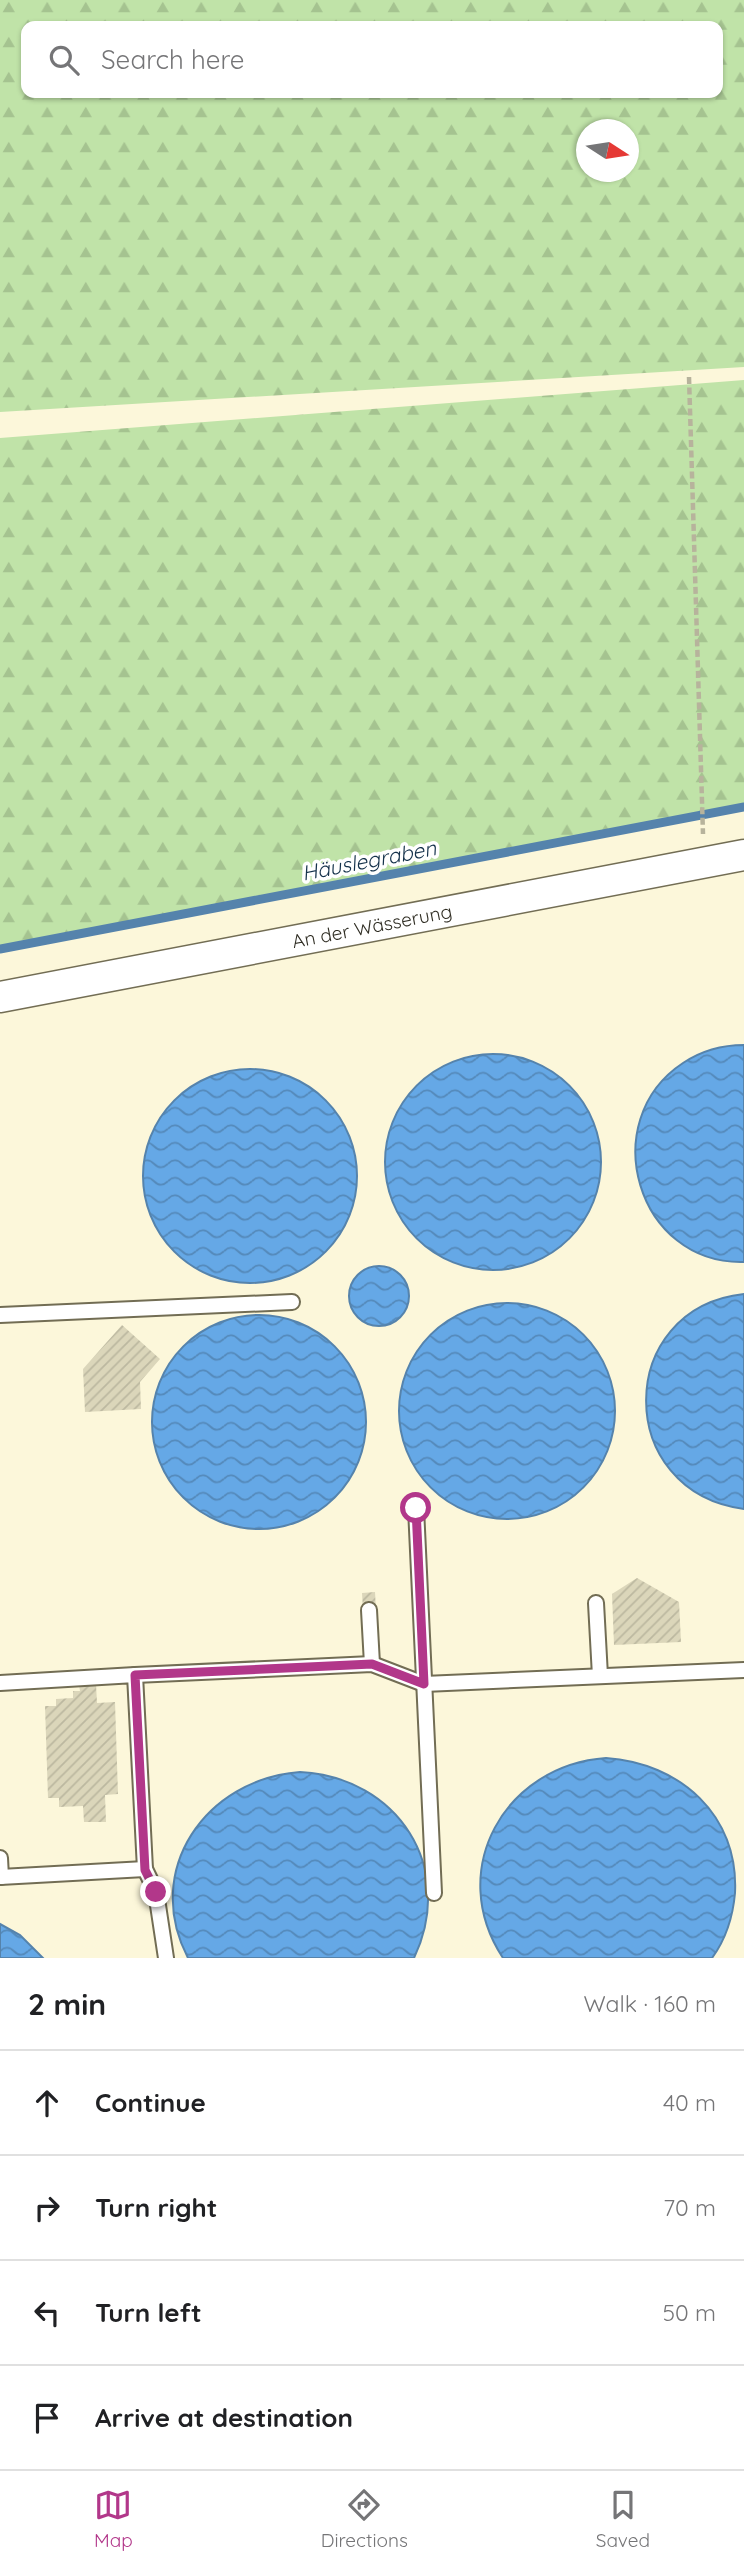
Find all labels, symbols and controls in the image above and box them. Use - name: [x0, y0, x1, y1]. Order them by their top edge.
- search box: [21, 21, 723, 98]
- icon: search: [45, 41, 83, 79]
- text: Search here: [101, 43, 245, 76]
- north arrow: [576, 119, 639, 182]
- water label: Häuslegraben: [299, 834, 439, 886]
- street label: An der Wässerung: [290, 899, 454, 953]
- route start: [400, 1492, 431, 1523]
- route end: [140, 1876, 171, 1907]
- text: 2 min: [28, 1985, 106, 2023]
- text: Walk · 160 m: [584, 1989, 716, 2018]
- icon: ahead: [28, 2084, 66, 2122]
- text: Continue: [95, 2086, 206, 2119]
- text: 40 m: [663, 2088, 716, 2117]
- icon: right: [28, 2189, 66, 2227]
- text: Turn right: [95, 2191, 217, 2224]
- text: 70 m: [663, 2193, 716, 2222]
- icon: left: [28, 2294, 66, 2332]
- text: Turn left: [95, 2296, 202, 2329]
- text: 50 m: [663, 2298, 716, 2327]
- icon: arrive: [28, 2399, 66, 2437]
- text: Arrive at destination: [95, 2401, 353, 2434]
- tab: Map: [94, 2486, 133, 2552]
- tab: Directions: [321, 2486, 408, 2552]
- tab: Saved: [596, 2486, 650, 2552]

